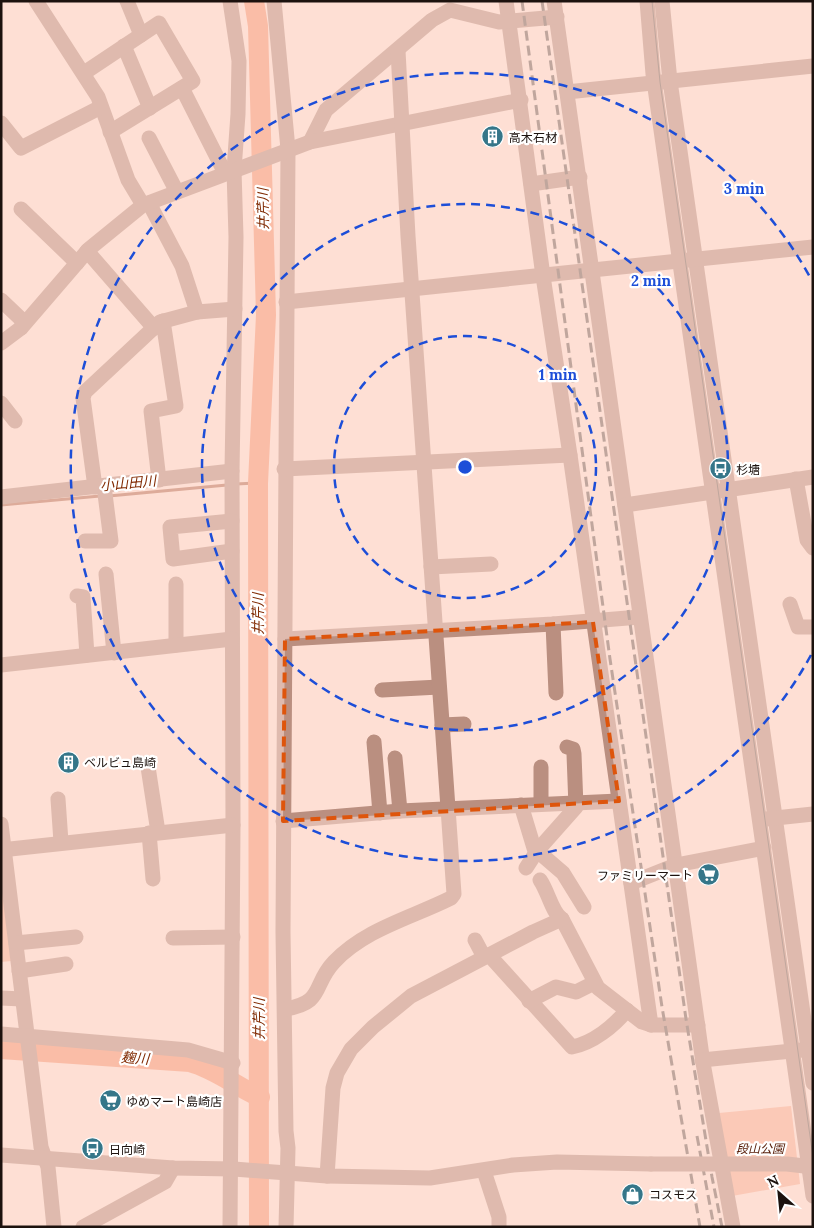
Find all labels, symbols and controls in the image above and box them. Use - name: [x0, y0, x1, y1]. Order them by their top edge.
- building icon: 高木石材: [481, 125, 505, 149]
- place label: 高木石材: [509, 130, 557, 145]
- text: 3 min: [724, 179, 765, 198]
- water label: 井芹川: [254, 186, 272, 230]
- text: 2 min: [631, 271, 672, 290]
- text: 1 min: [539, 365, 578, 384]
- bus stop icon: 杉塘: [708, 457, 732, 481]
- centre of rings: [456, 458, 474, 476]
- place label: 杉塘: [736, 462, 760, 477]
- water label: 小山田川: [99, 471, 159, 494]
- water label: 井芹川: [249, 591, 267, 635]
- building icon: ベルビュ島崎: [56, 750, 80, 774]
- place label: ベルビュ島崎: [84, 755, 156, 770]
- supermarket icon: ファミリーマート: [697, 863, 721, 887]
- place label: ファミリーマート: [597, 868, 693, 883]
- water label: 井芹川: [250, 996, 268, 1040]
- water label: 麹川: [120, 1048, 152, 1068]
- supermarket icon: ゆめマート島崎店: [98, 1089, 122, 1113]
- place label: ゆめマート島崎店: [126, 1094, 222, 1109]
- bus stop icon: 日向崎: [81, 1137, 105, 1161]
- park label: 段山公園: [736, 1141, 786, 1156]
- place label: 日向崎: [109, 1142, 145, 1157]
- north arrow: [754, 1168, 804, 1218]
- text: N: [764, 1171, 782, 1192]
- shop icon: コスモス: [621, 1182, 645, 1206]
- place label: コスモス: [649, 1187, 697, 1202]

